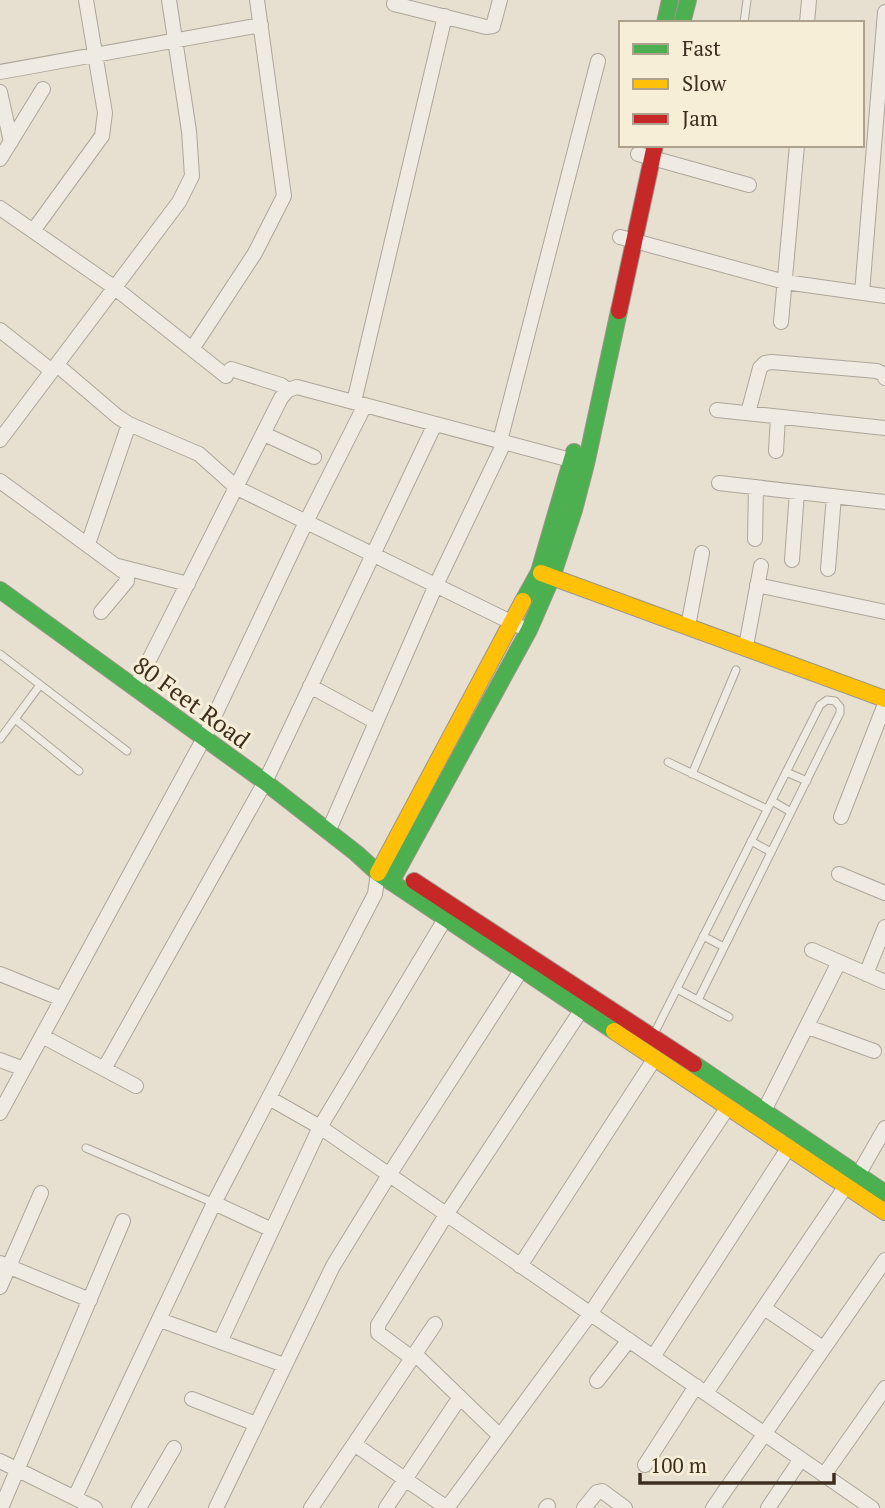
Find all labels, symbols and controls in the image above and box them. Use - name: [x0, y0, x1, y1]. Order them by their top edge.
- legend: [619, 21, 864, 147]
- text: Fast: [682, 34, 721, 62]
- text: Slow: [682, 69, 727, 97]
- text: Jam: [682, 104, 718, 132]
- street label: 80 Feet Road: [127, 649, 257, 755]
- scale bar: [640, 1442, 834, 1486]
- text: 100 m: [650, 1451, 707, 1479]

